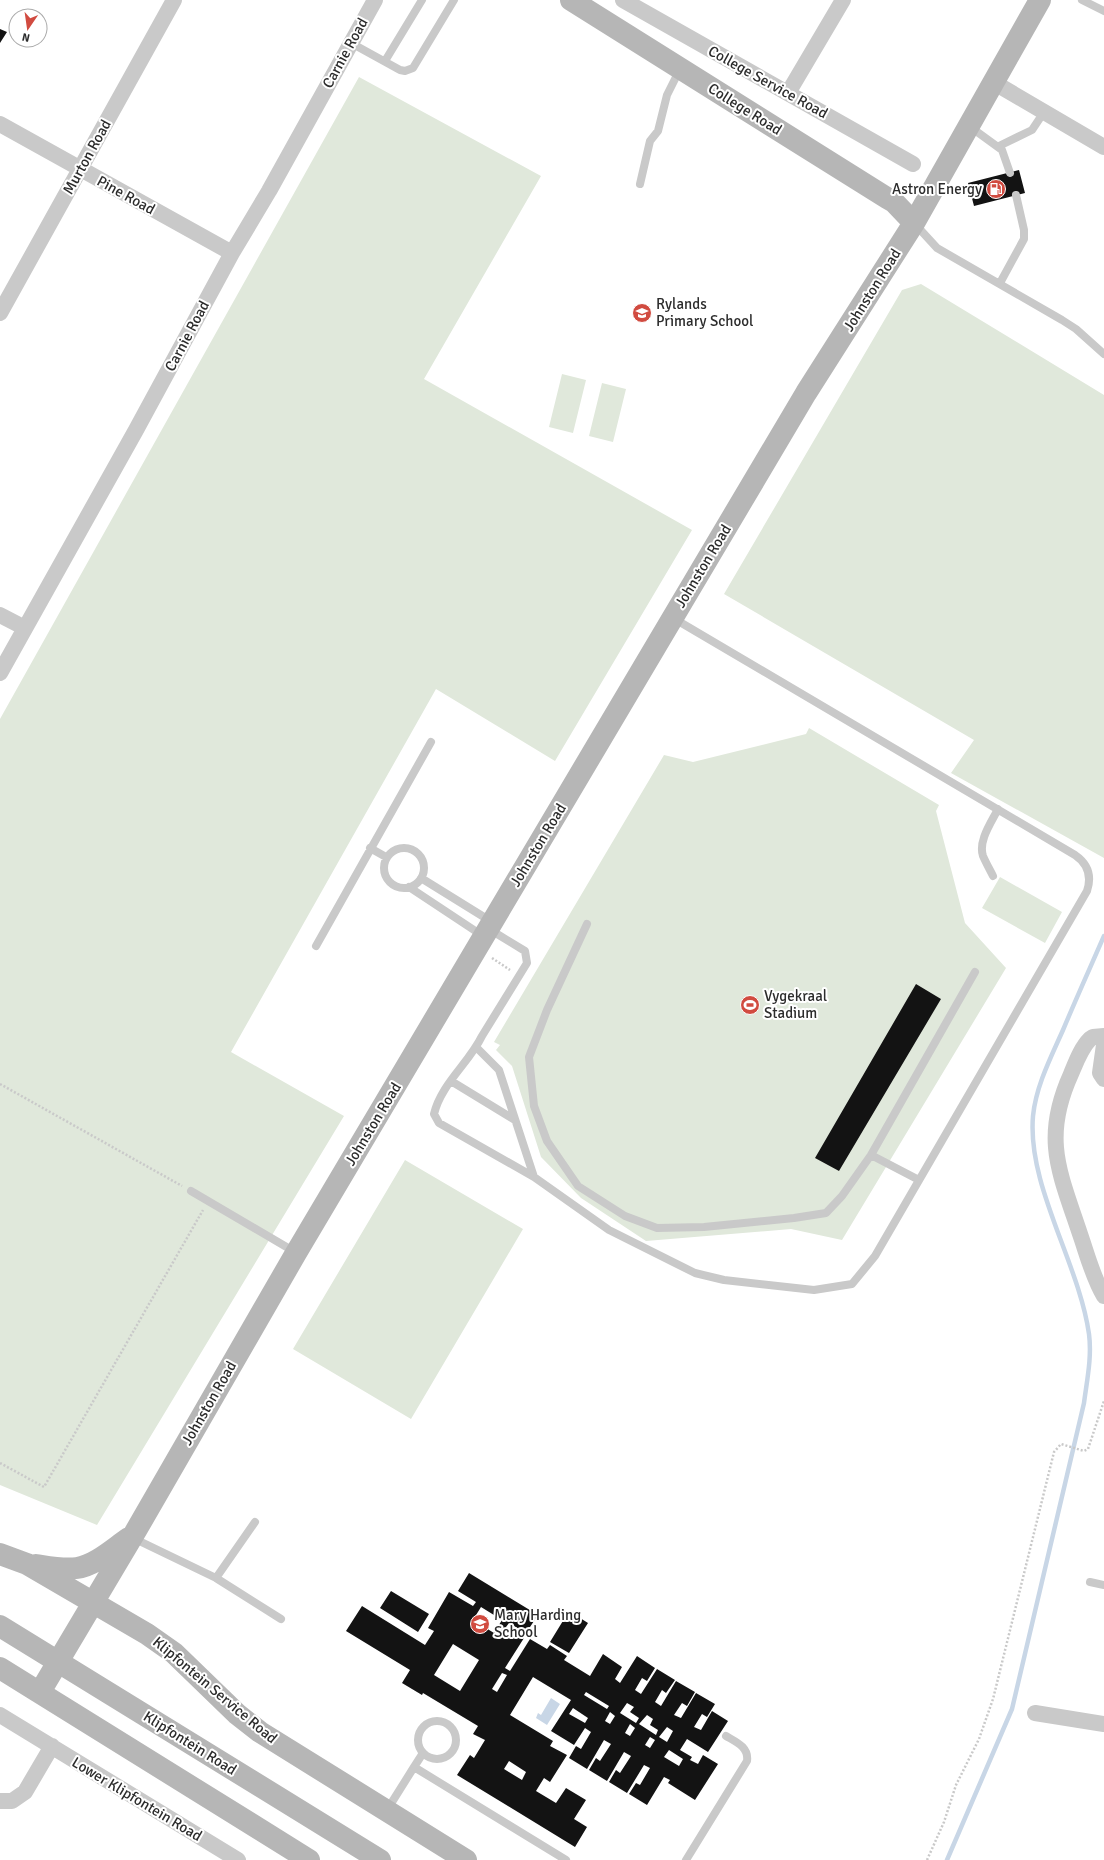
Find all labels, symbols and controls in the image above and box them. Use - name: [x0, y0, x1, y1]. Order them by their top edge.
- north arrow: [8, 8, 48, 48]
- street label: Carnie Road: [318, 15, 372, 91]
- text: N: [21, 30, 31, 44]
- street label: College Service Road: [705, 42, 831, 122]
- street label: College Road: [705, 79, 785, 139]
- street label: Murton Road: [59, 116, 115, 198]
- street label: Pine Road: [94, 172, 158, 218]
- fuel station icon: Astron Energy: [985, 178, 1007, 200]
- place label: Astron Energy: [892, 180, 982, 198]
- street label: Johnston Road: [839, 245, 905, 335]
- place label: Rylands Primary School: [656, 295, 753, 330]
- street label: Carnie Road: [161, 298, 213, 374]
- school or university icon: Rylands Primary School: [631, 302, 653, 324]
- street label: Johnston Road: [671, 521, 735, 611]
- street label: Johnston Road: [506, 800, 570, 890]
- place label: Vygekraal Stadium: [764, 987, 827, 1022]
- sports icon: Vygekraal Stadium: [739, 994, 761, 1016]
- street label: Johnston Road: [341, 1079, 405, 1169]
- street label: Johnston Road: [178, 1358, 240, 1448]
- place label: Mary Harding School: [494, 1606, 581, 1641]
- school or university icon: Mary Harding School: [469, 1613, 491, 1635]
- street label: Klipfontein Service Road: [149, 1633, 281, 1747]
- street label: Klipfontein Road: [140, 1707, 240, 1779]
- street label: Lower Klipfontein Road: [69, 1753, 205, 1845]

